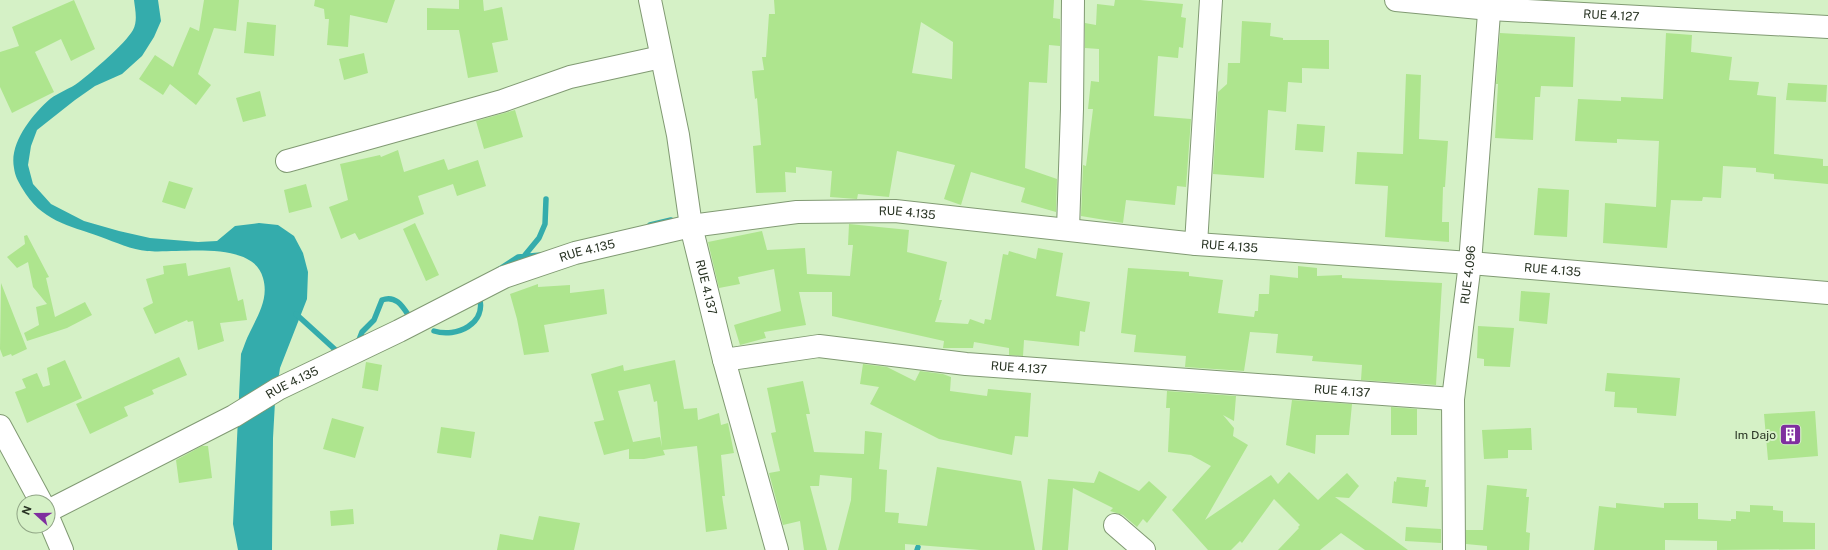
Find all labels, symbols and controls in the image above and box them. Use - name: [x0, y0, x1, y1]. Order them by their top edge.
- street label: RUE 4.127: [1583, 7, 1640, 24]
- street label: RUE 4.135: [879, 204, 937, 222]
- street label: RUE 4.135: [557, 237, 617, 265]
- street label: RUE 4.135: [1200, 237, 1259, 255]
- street label: RUE 4.096: [1458, 245, 1478, 305]
- street label: RUE 4.137: [693, 258, 720, 316]
- street label: RUE 4.135: [1524, 261, 1582, 279]
- street label: RUE 4.137: [990, 359, 1048, 377]
- street label: RUE 4.135: [263, 364, 321, 402]
- street label: RUE 4.137: [1313, 382, 1371, 400]
- building icon: Im Dajo: [1778, 422, 1804, 448]
- place label: Im Dajo: [1734, 428, 1776, 442]
- north arrow: [16, 494, 56, 534]
- text: N: [20, 504, 34, 517]

